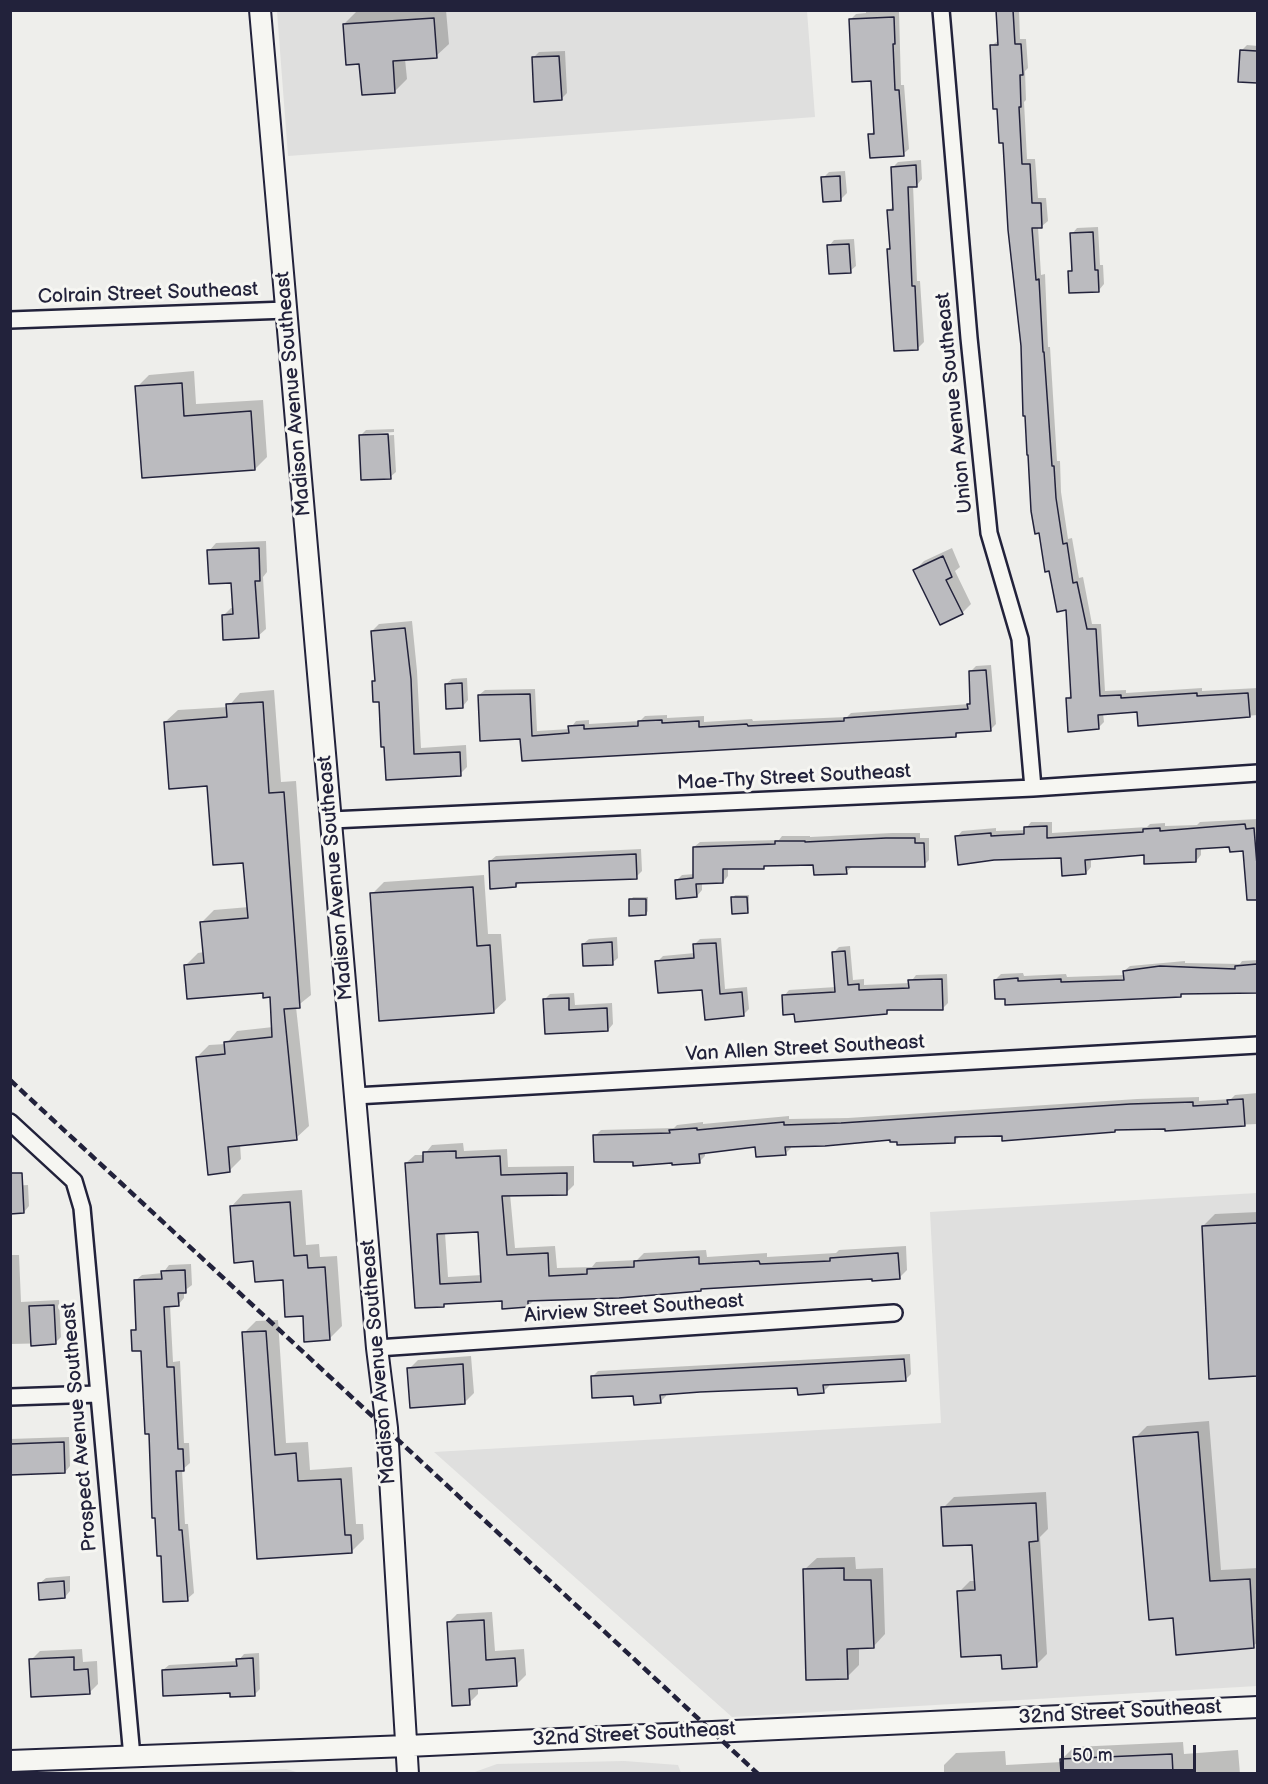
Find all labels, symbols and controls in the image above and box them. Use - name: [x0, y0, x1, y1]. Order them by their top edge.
- street label: Madison Avenue Southeast: [271, 270, 317, 518]
- street label: Colrain Street Southeast: [37, 278, 259, 310]
- street label: Union Avenue Southeast: [931, 291, 979, 515]
- street label: Madison Avenue Southeast: [313, 754, 359, 1002]
- street label: Mae-Thy Street Southeast: [676, 760, 912, 796]
- street label: Van Allen Street Southeast: [685, 1031, 925, 1067]
- street label: Madison Avenue Southeast: [356, 1238, 402, 1486]
- street label: Airview Street Southeast: [523, 1289, 745, 1329]
- street label: Prospect Avenue Southeast: [57, 1302, 103, 1552]
- street label: 32nd Street Southeast: [1018, 1696, 1222, 1730]
- street label: 32nd Street Southeast: [532, 1718, 736, 1752]
- scale bar: [1064, 1733, 1199, 1771]
- text: 50 m: [1072, 1745, 1113, 1766]

